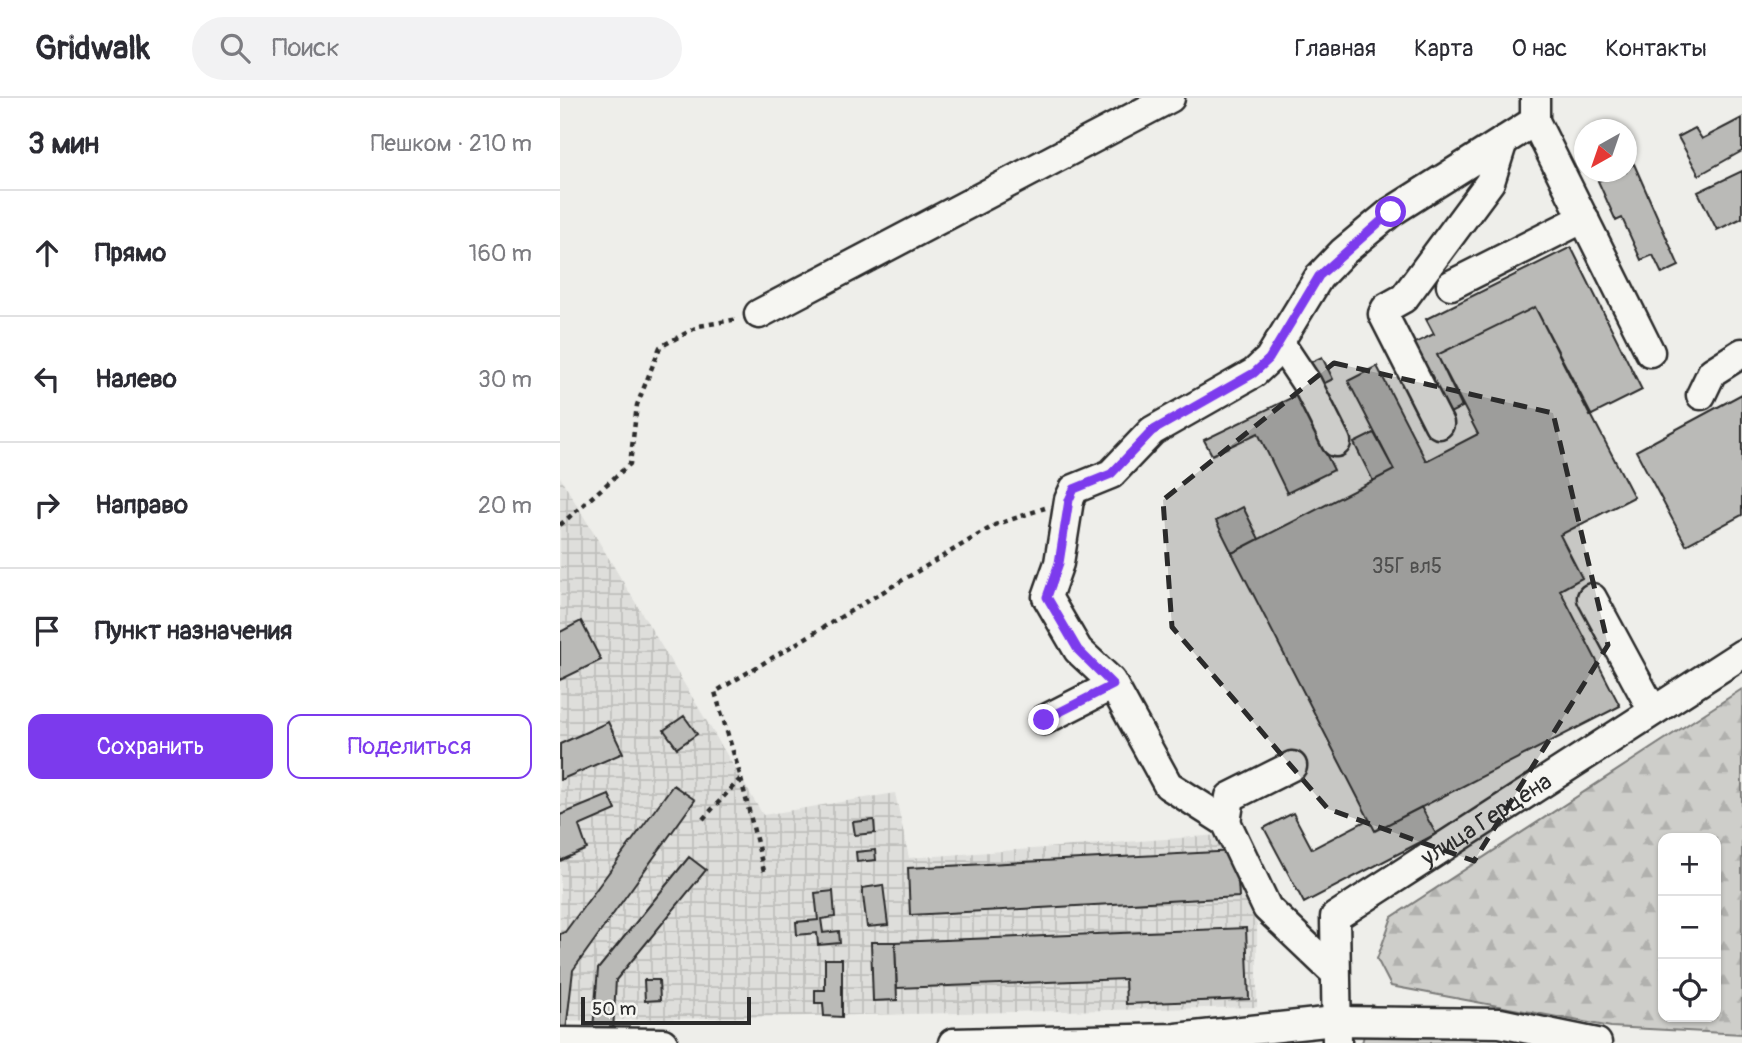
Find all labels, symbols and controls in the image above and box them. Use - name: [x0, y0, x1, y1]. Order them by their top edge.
- search box: [192, 17, 682, 80]
- text: Gridwalk: [35, 28, 150, 69]
- icon: search: [216, 29, 254, 67]
- text: Поиск: [272, 32, 340, 64]
- text: Главная: [1295, 34, 1376, 63]
- text: Карта: [1414, 34, 1474, 63]
- text: О нас: [1512, 34, 1567, 63]
- text: Контакты: [1605, 34, 1707, 63]
- north arrow: [1574, 119, 1637, 182]
- text: 3 мин: [28, 125, 99, 162]
- text: Пешком · 210 m: [371, 129, 532, 158]
- route start: [1375, 196, 1406, 227]
- icon: ahead: [28, 234, 66, 272]
- text: Прямо: [95, 237, 166, 269]
- text: 160 m: [468, 239, 532, 268]
- icon: left: [28, 360, 66, 398]
- text: Налево: [95, 363, 177, 395]
- text: 30 m: [478, 365, 532, 394]
- icon: right: [28, 486, 66, 524]
- text: Направо: [95, 489, 188, 521]
- text: 20 m: [478, 491, 532, 520]
- house number: 35Г вл5: [1372, 553, 1442, 580]
- icon: arrive: [28, 612, 66, 650]
- text: Пункт назначения: [95, 615, 292, 647]
- route end: [1028, 704, 1059, 735]
- button: Сохранить: [28, 714, 273, 779]
- button: Поделиться: [287, 714, 532, 779]
- street label: улица Герцена: [1415, 766, 1557, 873]
- map controls: [1658, 833, 1721, 1022]
- button: +: [1658, 833, 1721, 896]
- button: −: [1658, 896, 1721, 959]
- button: locate: [1658, 959, 1721, 1022]
- scale bar: [581, 994, 751, 1026]
- text: 50 m: [592, 997, 636, 1021]

